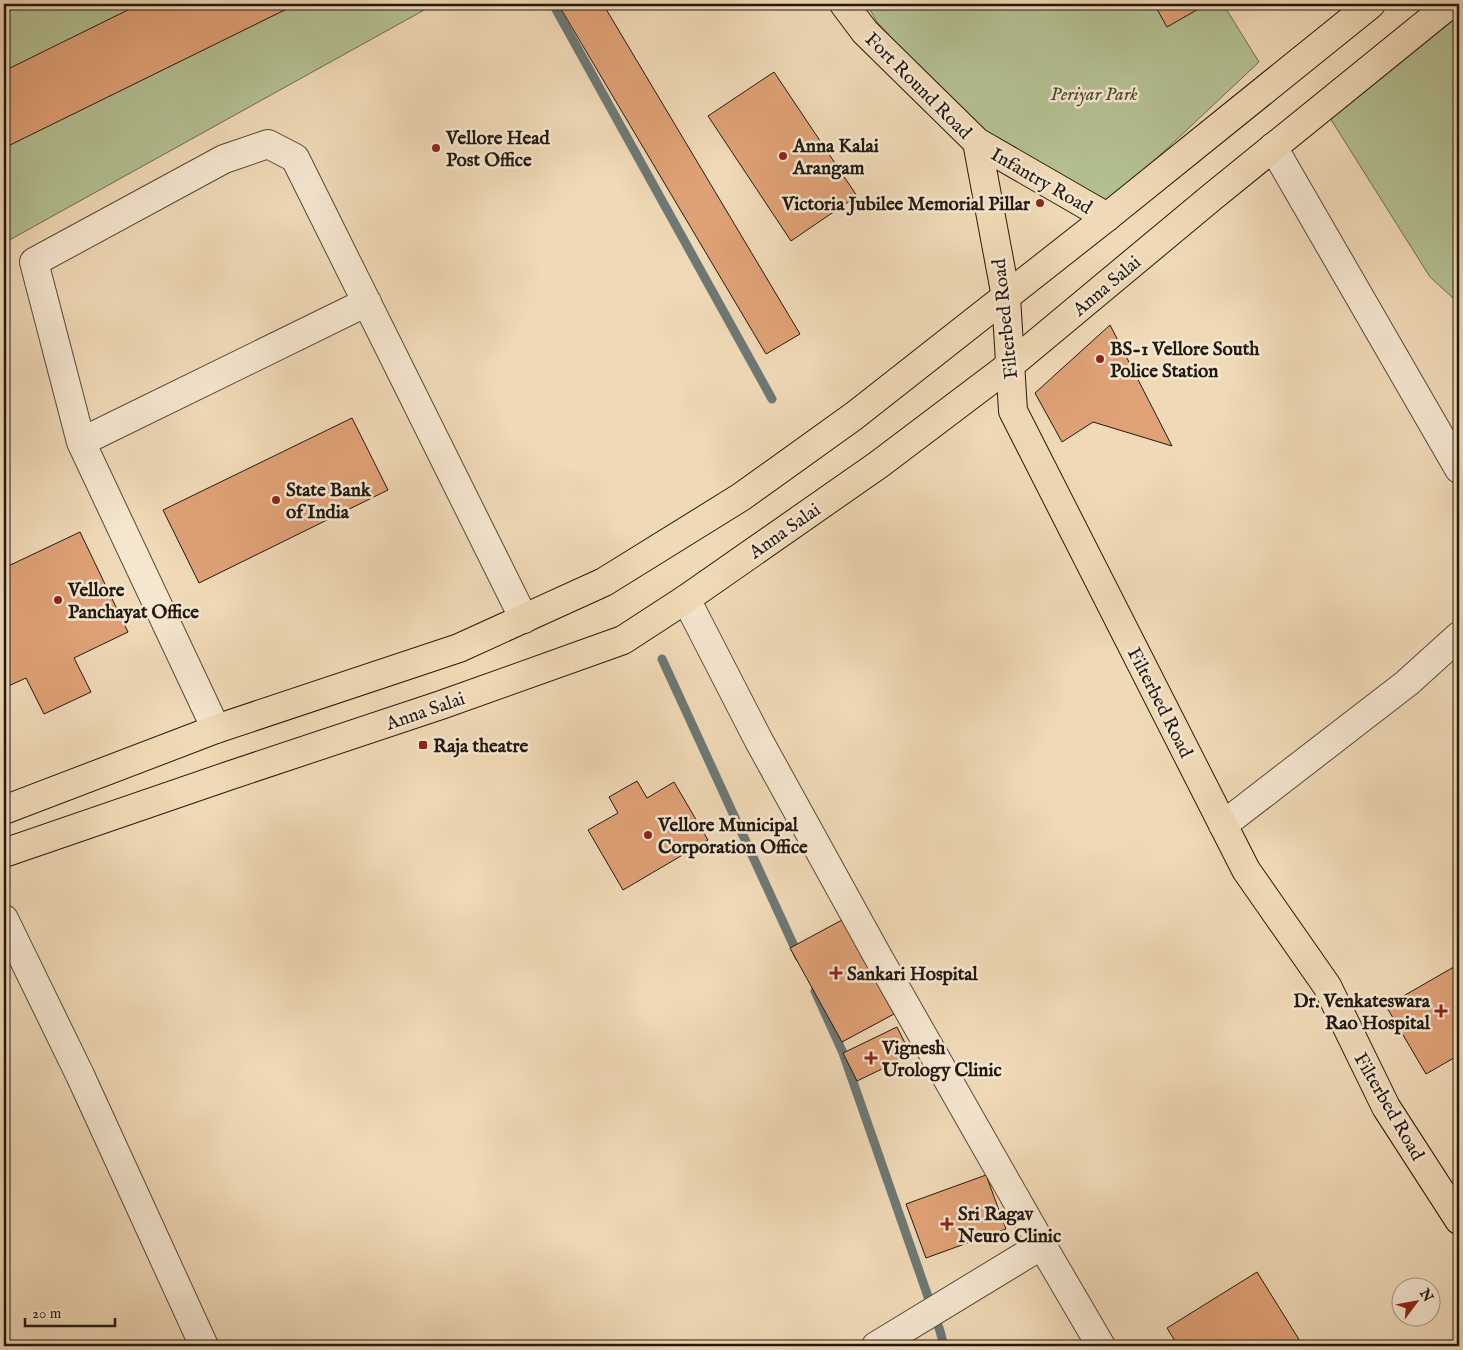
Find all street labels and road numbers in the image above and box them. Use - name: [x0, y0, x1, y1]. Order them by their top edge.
- street label: Fort Round Road: [859, 28, 977, 146]
- street label: Infantry Road: [986, 143, 1097, 221]
- street label: Anna Salai: [1067, 251, 1146, 323]
- street label: Filterbed Road: [988, 257, 1024, 380]
- street label: Anna Salai: [744, 498, 826, 566]
- street label: Filterbed Road: [1121, 644, 1198, 763]
- street label: Anna Salai: [382, 687, 468, 737]
- street label: Filterbed Road: [1348, 1049, 1429, 1166]

